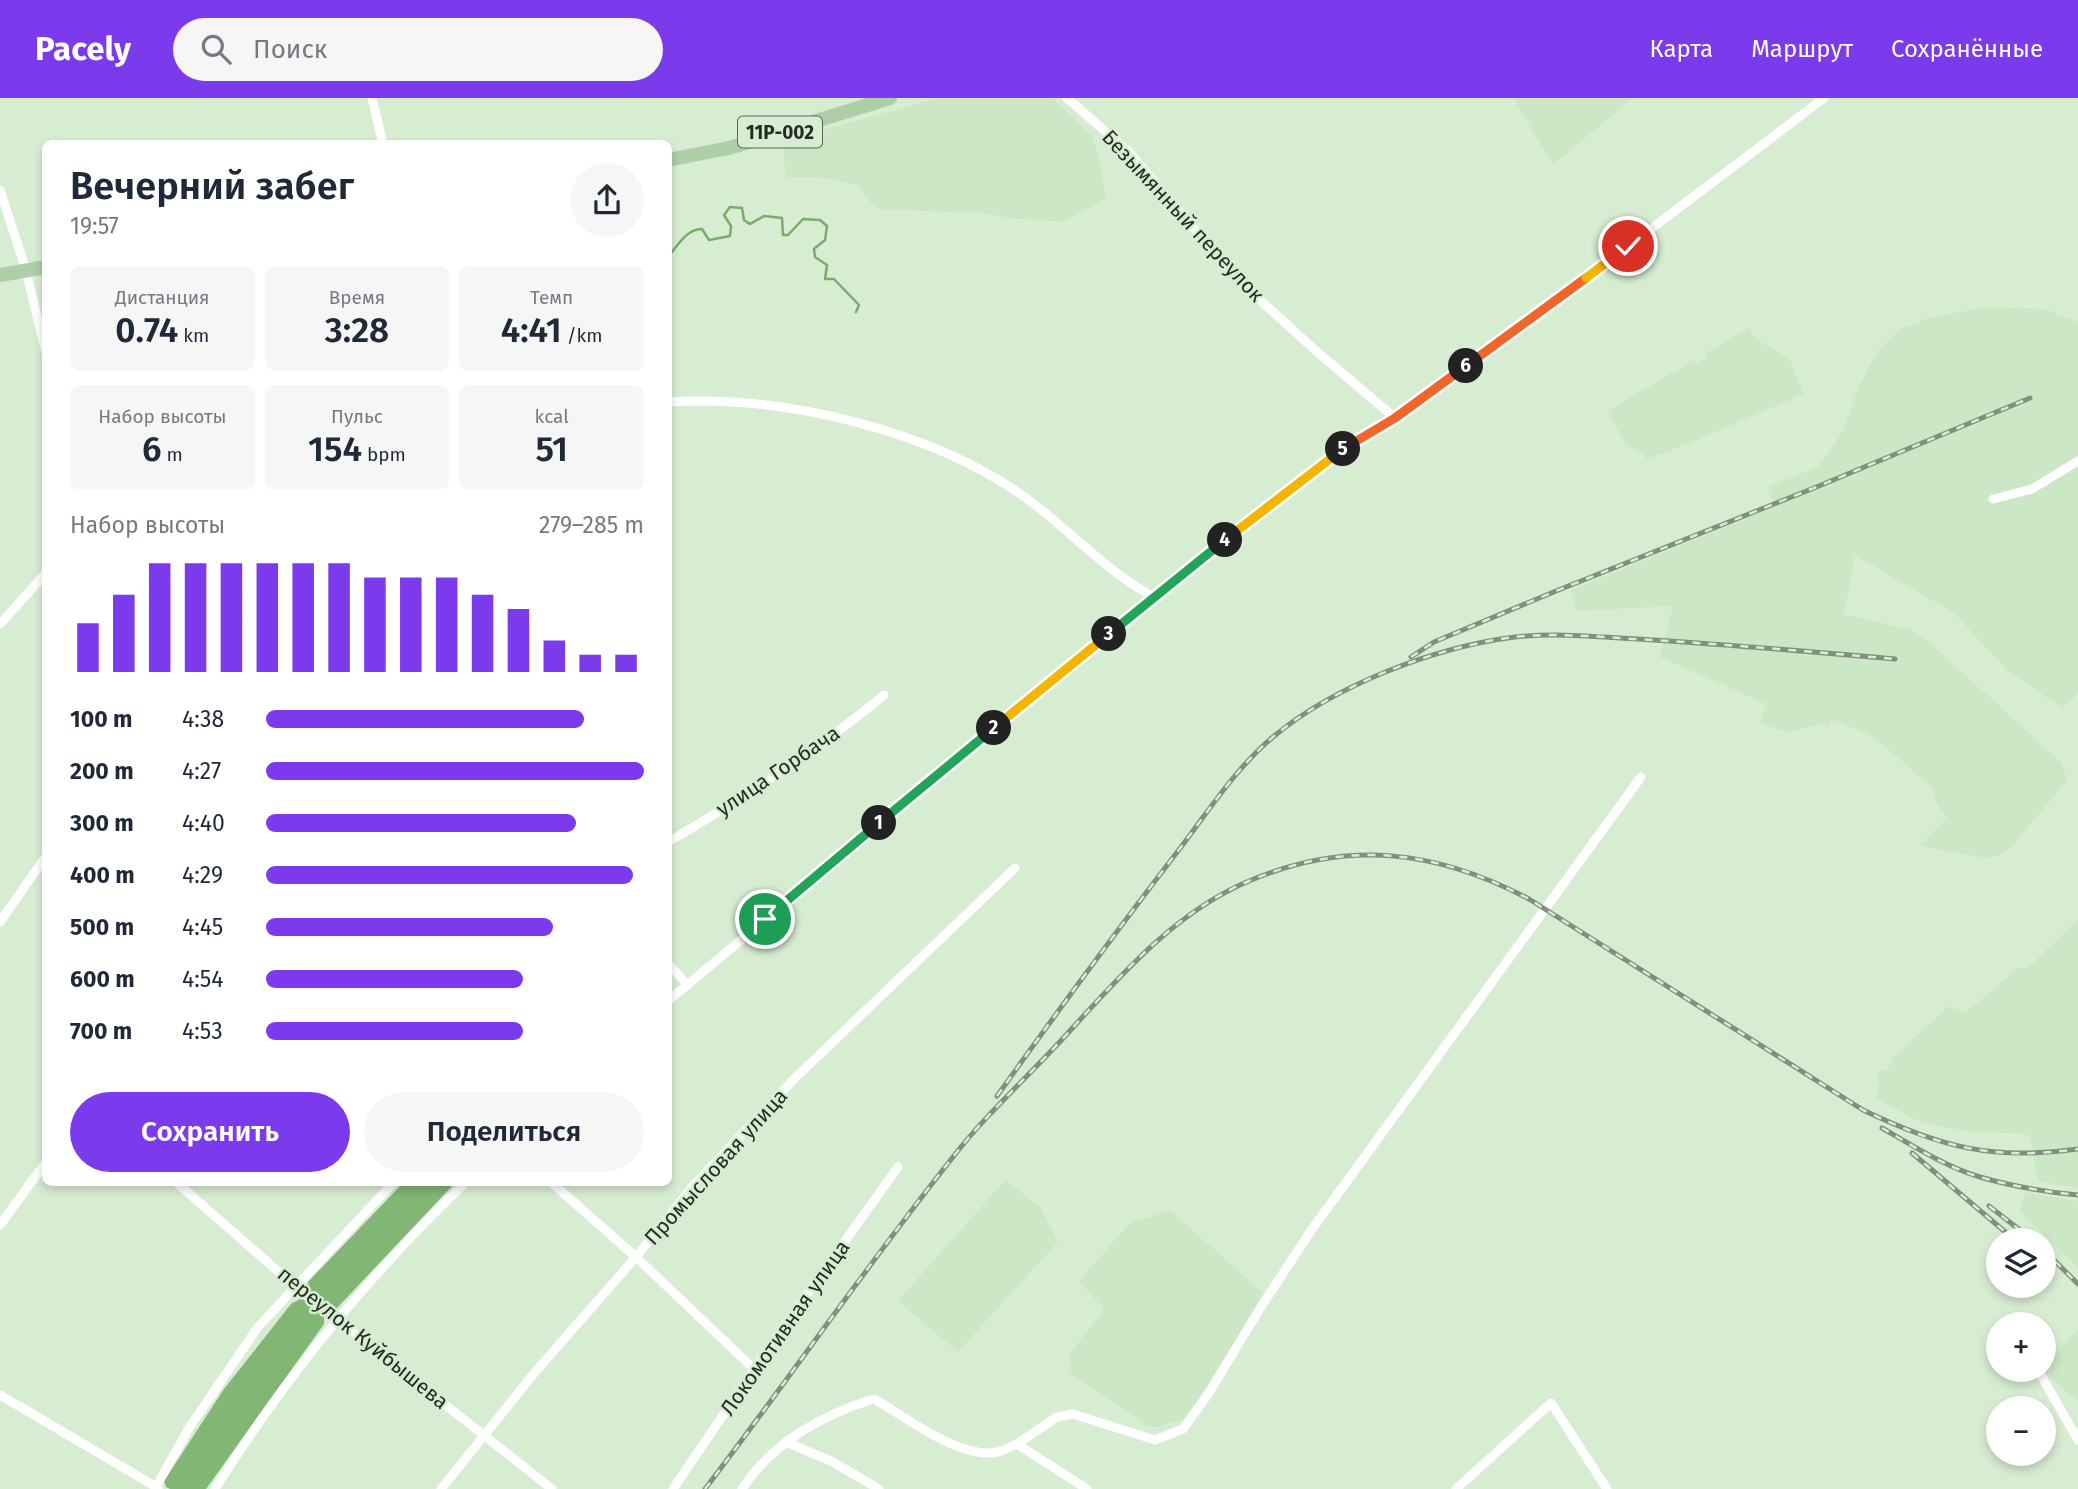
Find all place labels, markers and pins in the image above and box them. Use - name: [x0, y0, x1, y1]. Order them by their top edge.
- pin: [1598, 216, 1658, 276]
- pin: 6: [1448, 348, 1484, 384]
- pin: 5: [1326, 432, 1360, 466]
- pin: 4: [1208, 522, 1242, 558]
- pin: 3: [1092, 616, 1126, 652]
- pin: 2: [976, 710, 1012, 746]
- pin: 1: [862, 806, 896, 840]
- pin: [735, 889, 795, 949]

